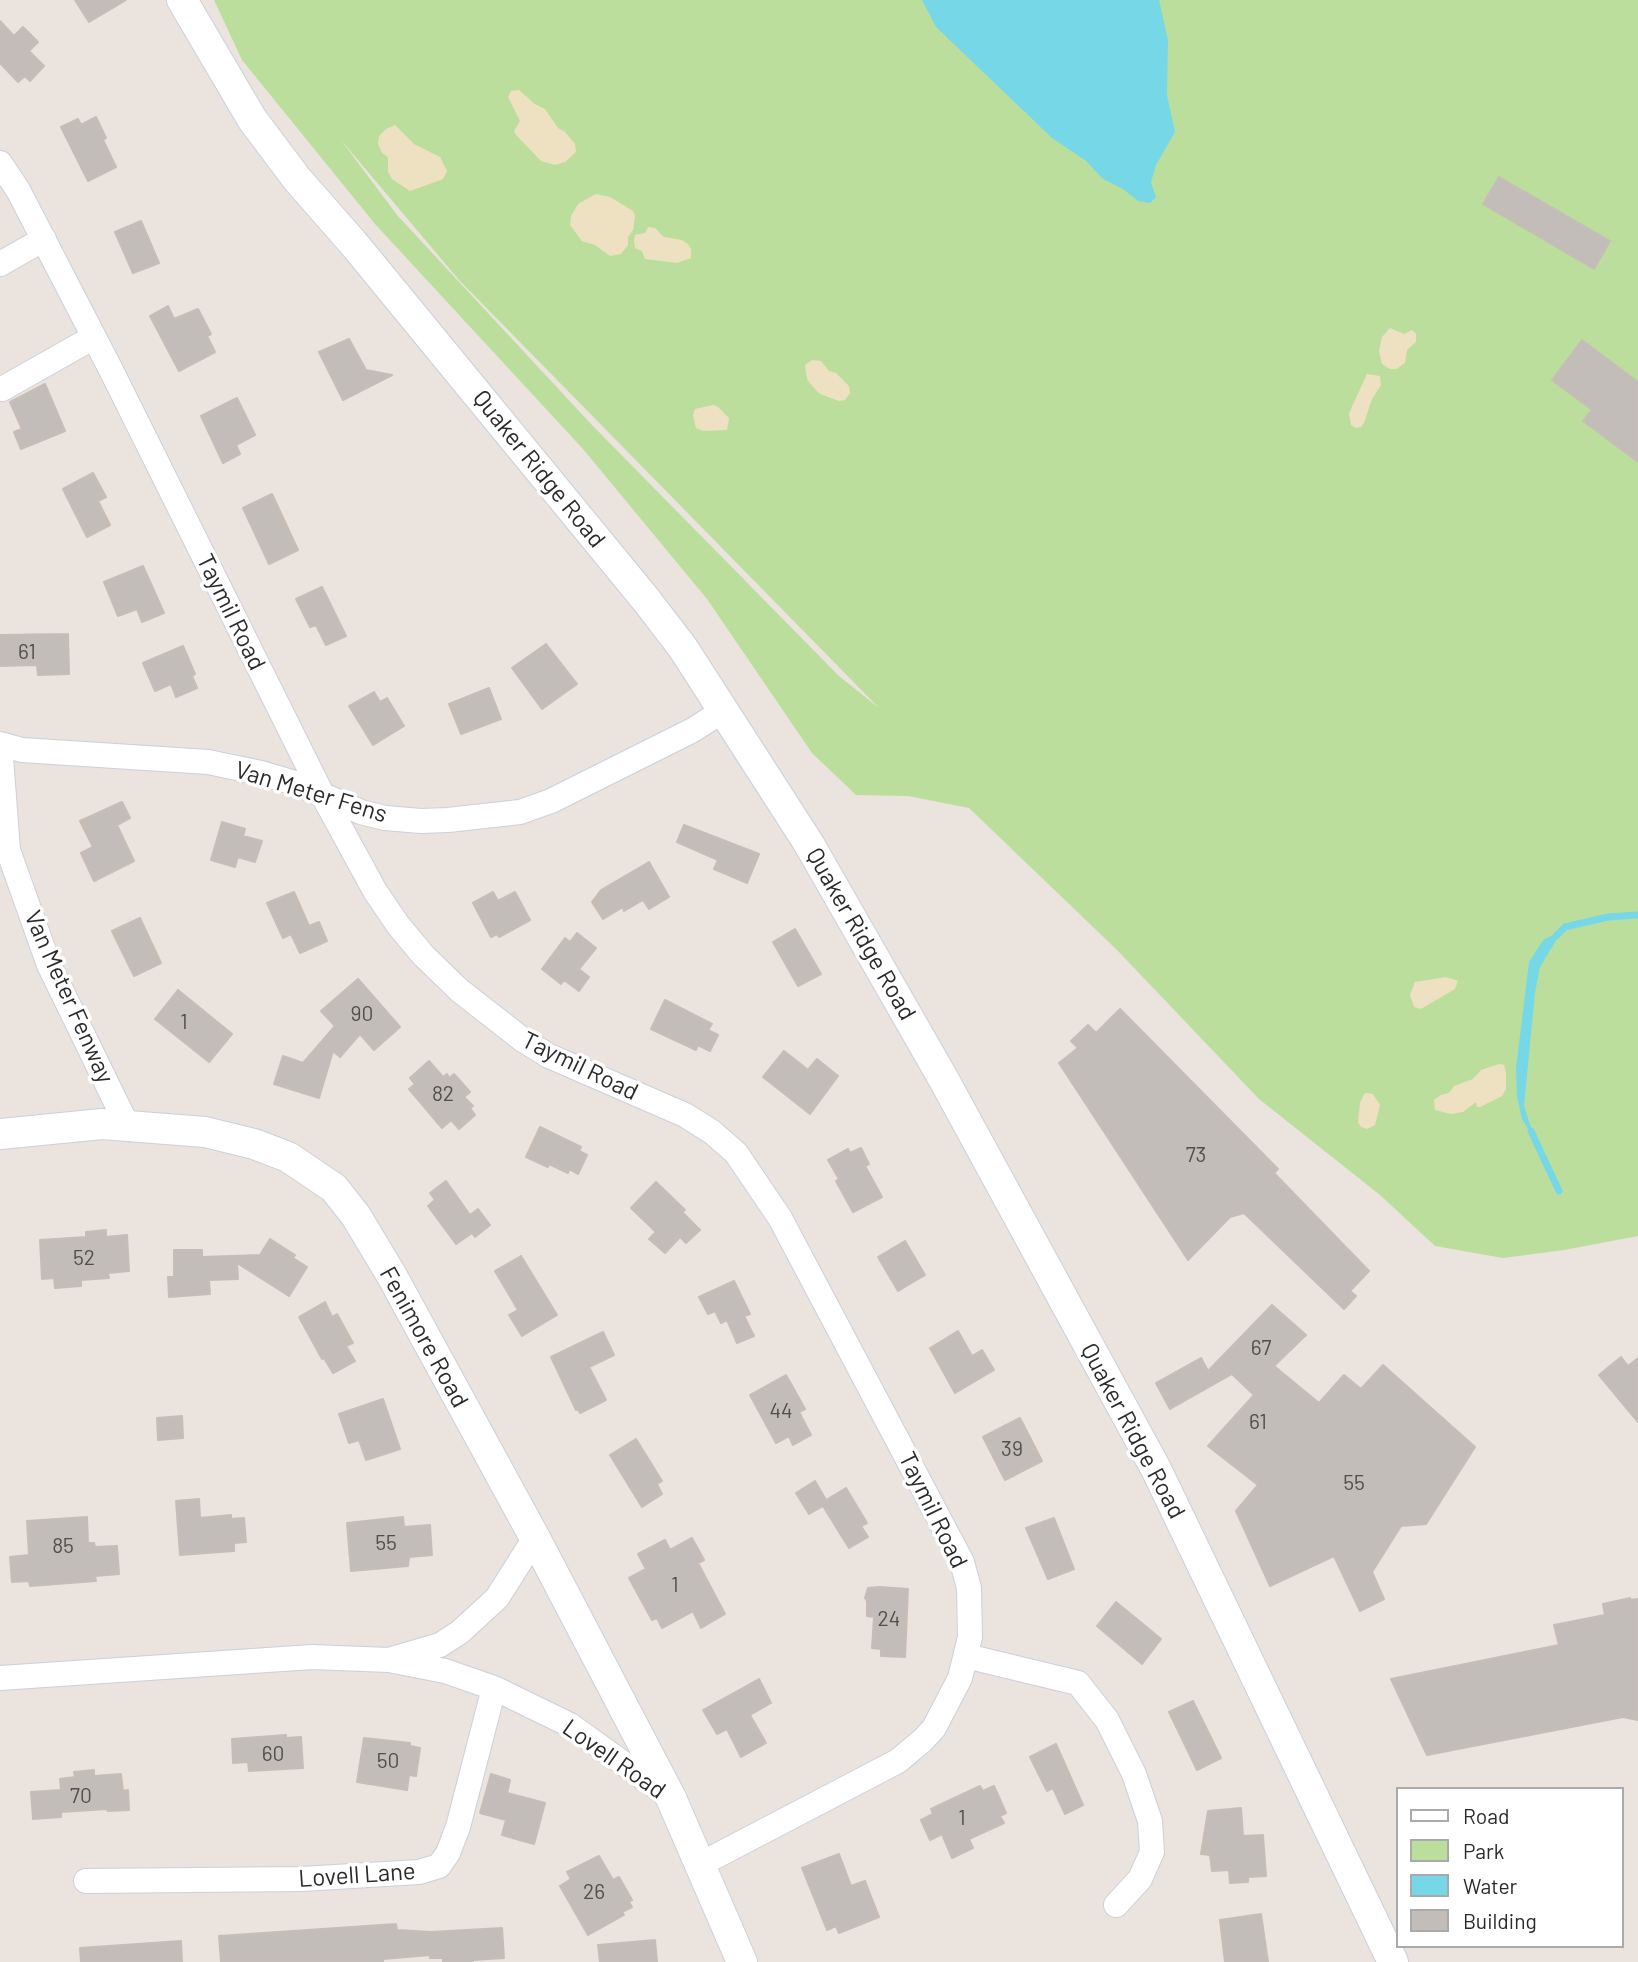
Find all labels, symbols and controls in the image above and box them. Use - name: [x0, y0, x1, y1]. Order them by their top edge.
- street label: Quaker Ridge Road: [467, 384, 611, 554]
- street label: Taymil Road: [190, 549, 272, 675]
- house number: 61: [18, 639, 36, 665]
- street label: Van Meter Fens: [232, 755, 390, 829]
- street label: Quaker Ridge Road: [800, 843, 922, 1025]
- street label: Van Meter Fenway: [18, 906, 120, 1088]
- house number: 90: [351, 1001, 373, 1027]
- house number: 1: [180, 1009, 188, 1035]
- street label: Taymil Road: [517, 1025, 643, 1107]
- house number: 82: [432, 1081, 454, 1107]
- house number: 73: [1186, 1142, 1206, 1168]
- house number: 52: [73, 1245, 95, 1271]
- street label: Fenimore Road: [373, 1262, 475, 1412]
- house number: 67: [1251, 1335, 1271, 1361]
- street label: Quaker Ridge Road: [1075, 1338, 1191, 1524]
- house number: 44: [769, 1398, 793, 1424]
- house number: 61: [1249, 1409, 1267, 1435]
- house number: 39: [1001, 1436, 1023, 1462]
- street label: Taymil Road: [892, 1447, 974, 1573]
- house number: 55: [1343, 1470, 1365, 1496]
- house number: 55: [375, 1530, 397, 1556]
- house number: 85: [52, 1533, 74, 1559]
- house number: 1: [671, 1572, 679, 1598]
- house number: 24: [878, 1606, 900, 1632]
- street label: Lovell Road: [557, 1713, 671, 1805]
- house number: 60: [262, 1741, 284, 1767]
- house number: 50: [377, 1748, 399, 1774]
- house number: 70: [70, 1783, 92, 1809]
- legend: [1396, 1787, 1624, 1948]
- text: Road: [1463, 1803, 1509, 1828]
- house number: 1: [958, 1805, 966, 1831]
- text: Park: [1463, 1838, 1504, 1863]
- street label: Lovell Lane: [297, 1857, 417, 1893]
- text: Water: [1463, 1873, 1517, 1898]
- house number: 26: [583, 1879, 605, 1905]
- text: Building: [1463, 1908, 1537, 1933]

